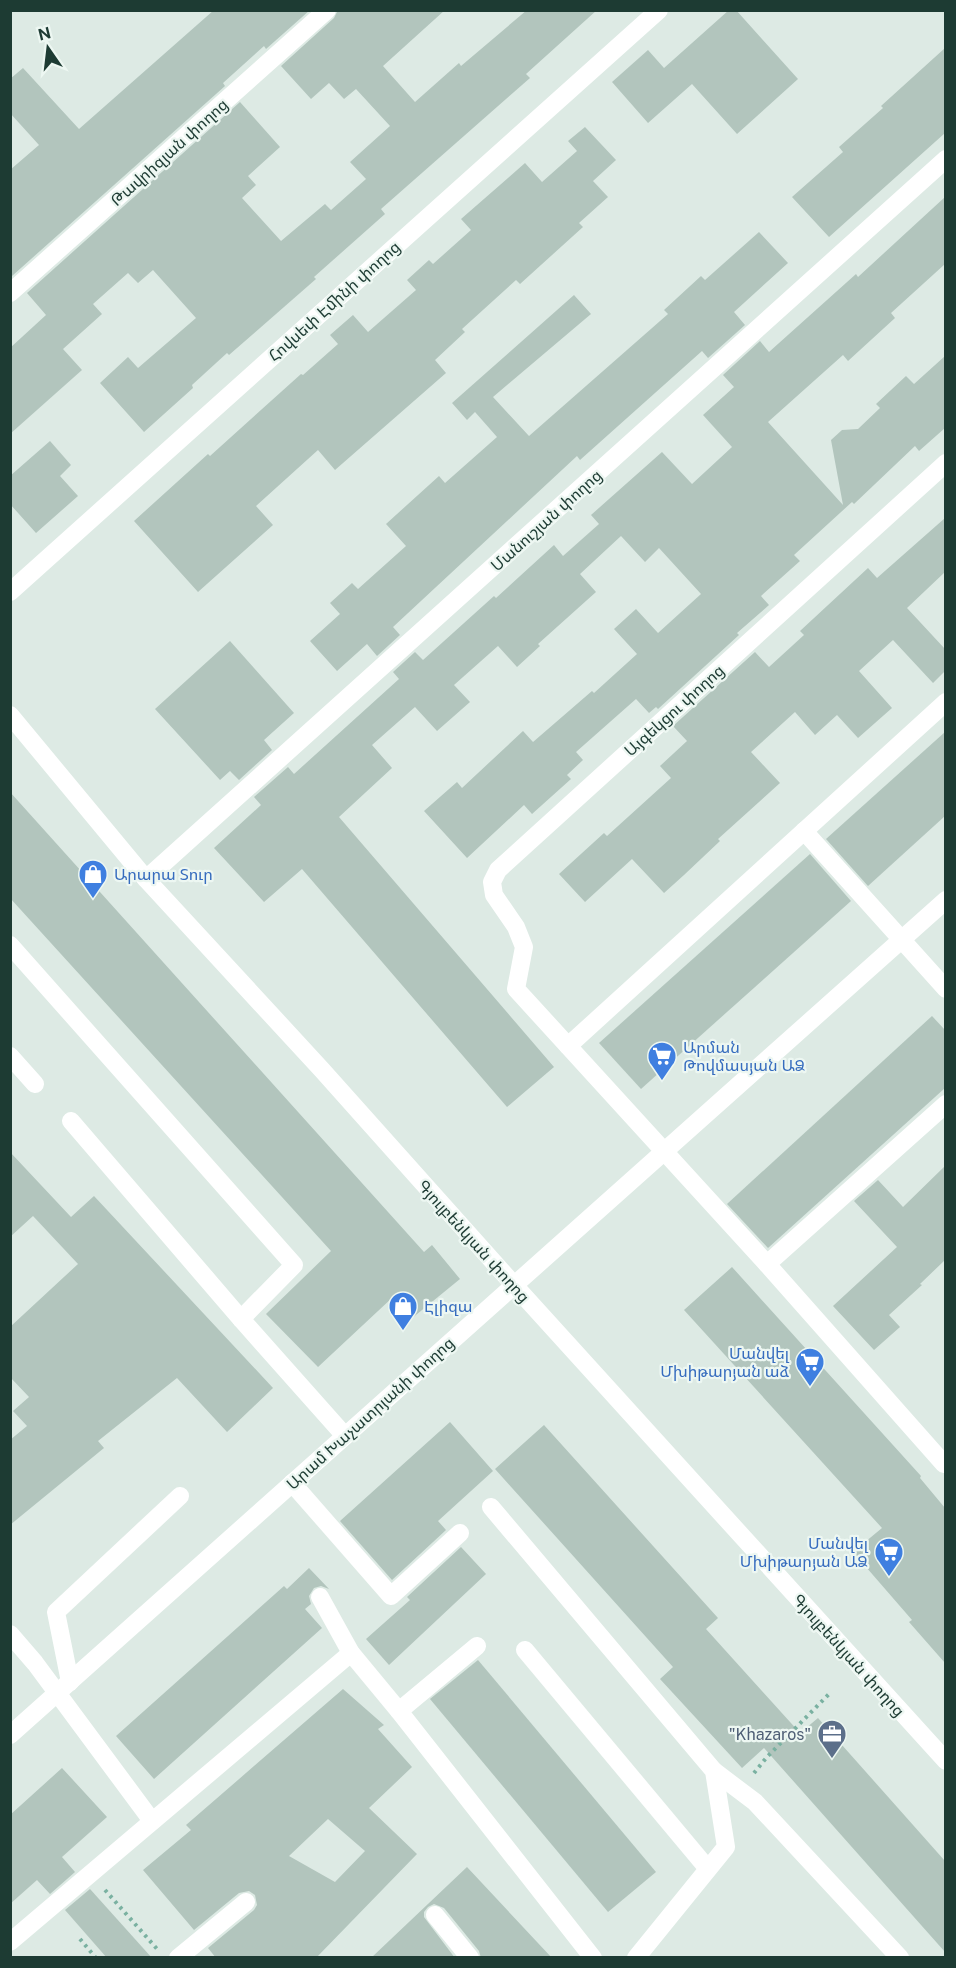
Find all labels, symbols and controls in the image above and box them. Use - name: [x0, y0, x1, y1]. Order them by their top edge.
- north arrow: [18, 18, 78, 78]
- text: N: [36, 23, 53, 45]
- street label: Թավրիզյան փողոց: [107, 95, 232, 210]
- street label: Հովսեփ Էմինի փողոց: [265, 237, 404, 366]
- street label: Մանուշյան փողոց: [487, 466, 606, 575]
- street label: Այգեկցու փողոց: [621, 661, 728, 760]
- shop icon: Արարա Տուր: [77, 858, 109, 900]
- place label: Արարա Տուր: [114, 865, 213, 884]
- place label: Արման Թովմասյան ԱՁ: [683, 1038, 805, 1075]
- supermarket icon: Արման Թովմասյան ԱՁ: [646, 1040, 678, 1082]
- street label: Գյուլբենկյան փողոց: [414, 1176, 534, 1306]
- shop icon: Էլիզա: [387, 1290, 419, 1332]
- place label: Էլիզա: [424, 1297, 473, 1316]
- street label: Արամ Խաչատրյանի փողոց: [283, 1333, 458, 1494]
- place label: Մանվել Մխիթարյան աձ: [660, 1344, 790, 1381]
- supermarket icon: Մանվել Մխիթարյան աձ: [794, 1346, 826, 1388]
- place label: Մանվել Մխիթարյան ԱՁ: [740, 1534, 869, 1571]
- supermarket icon: Մանվել Մխիթարյան ԱՁ: [873, 1536, 905, 1578]
- street label: Գյուլբենկյան փողոց: [789, 1590, 909, 1720]
- office icon: "Khazaros": [816, 1718, 848, 1760]
- place label: "Khazaros": [729, 1725, 811, 1744]

